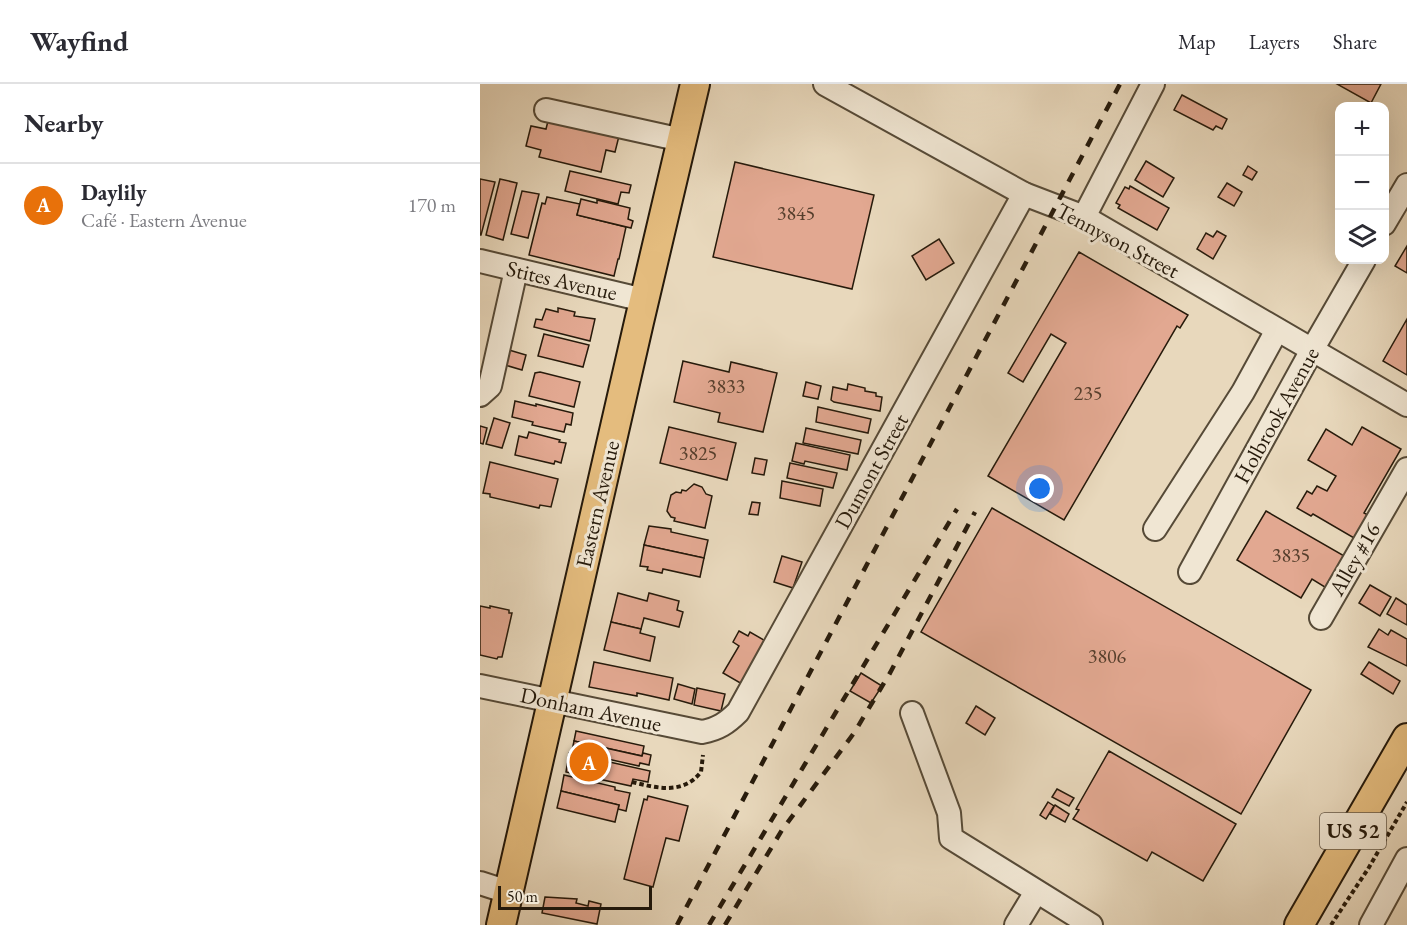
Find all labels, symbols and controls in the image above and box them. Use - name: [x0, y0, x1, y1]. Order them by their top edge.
- text: Wayfind: [30, 23, 128, 59]
- text: Map: [1178, 28, 1216, 55]
- text: Layers: [1249, 28, 1300, 55]
- text: Share: [1333, 28, 1377, 55]
- map controls: [1335, 102, 1389, 264]
- button: +: [1335, 102, 1389, 156]
- text: Nearby: [24, 106, 104, 140]
- button: −: [1335, 156, 1389, 210]
- text: Daylily: [81, 178, 146, 207]
- text: A: [36, 192, 51, 218]
- text: 170 m: [408, 192, 456, 218]
- street label: Tennyson Street: [1051, 196, 1184, 285]
- house number: 3845: [777, 200, 815, 226]
- text: Café · Eastern Avenue: [81, 207, 247, 233]
- button: layers: [1335, 210, 1389, 264]
- street label: Stites Avenue: [504, 254, 620, 307]
- street label: Holbrook Avenue: [1227, 342, 1326, 489]
- house number: 3833: [707, 373, 745, 399]
- house number: 235: [1074, 380, 1102, 406]
- street label: Dumont Street: [828, 408, 915, 534]
- street label: Eastern Avenue: [569, 437, 626, 571]
- house number: 3825: [679, 440, 717, 466]
- your location: [1025, 474, 1054, 503]
- street label: Alley #16: [1321, 517, 1387, 602]
- house number: 3835: [1272, 542, 1310, 568]
- house number: 3806: [1088, 643, 1127, 669]
- street label: Donham Avenue: [518, 680, 665, 739]
- pin: A: [570, 740, 608, 784]
- road number: US 52: [1320, 813, 1386, 849]
- scale bar: [498, 883, 652, 910]
- text: 50 m: [507, 886, 538, 907]

